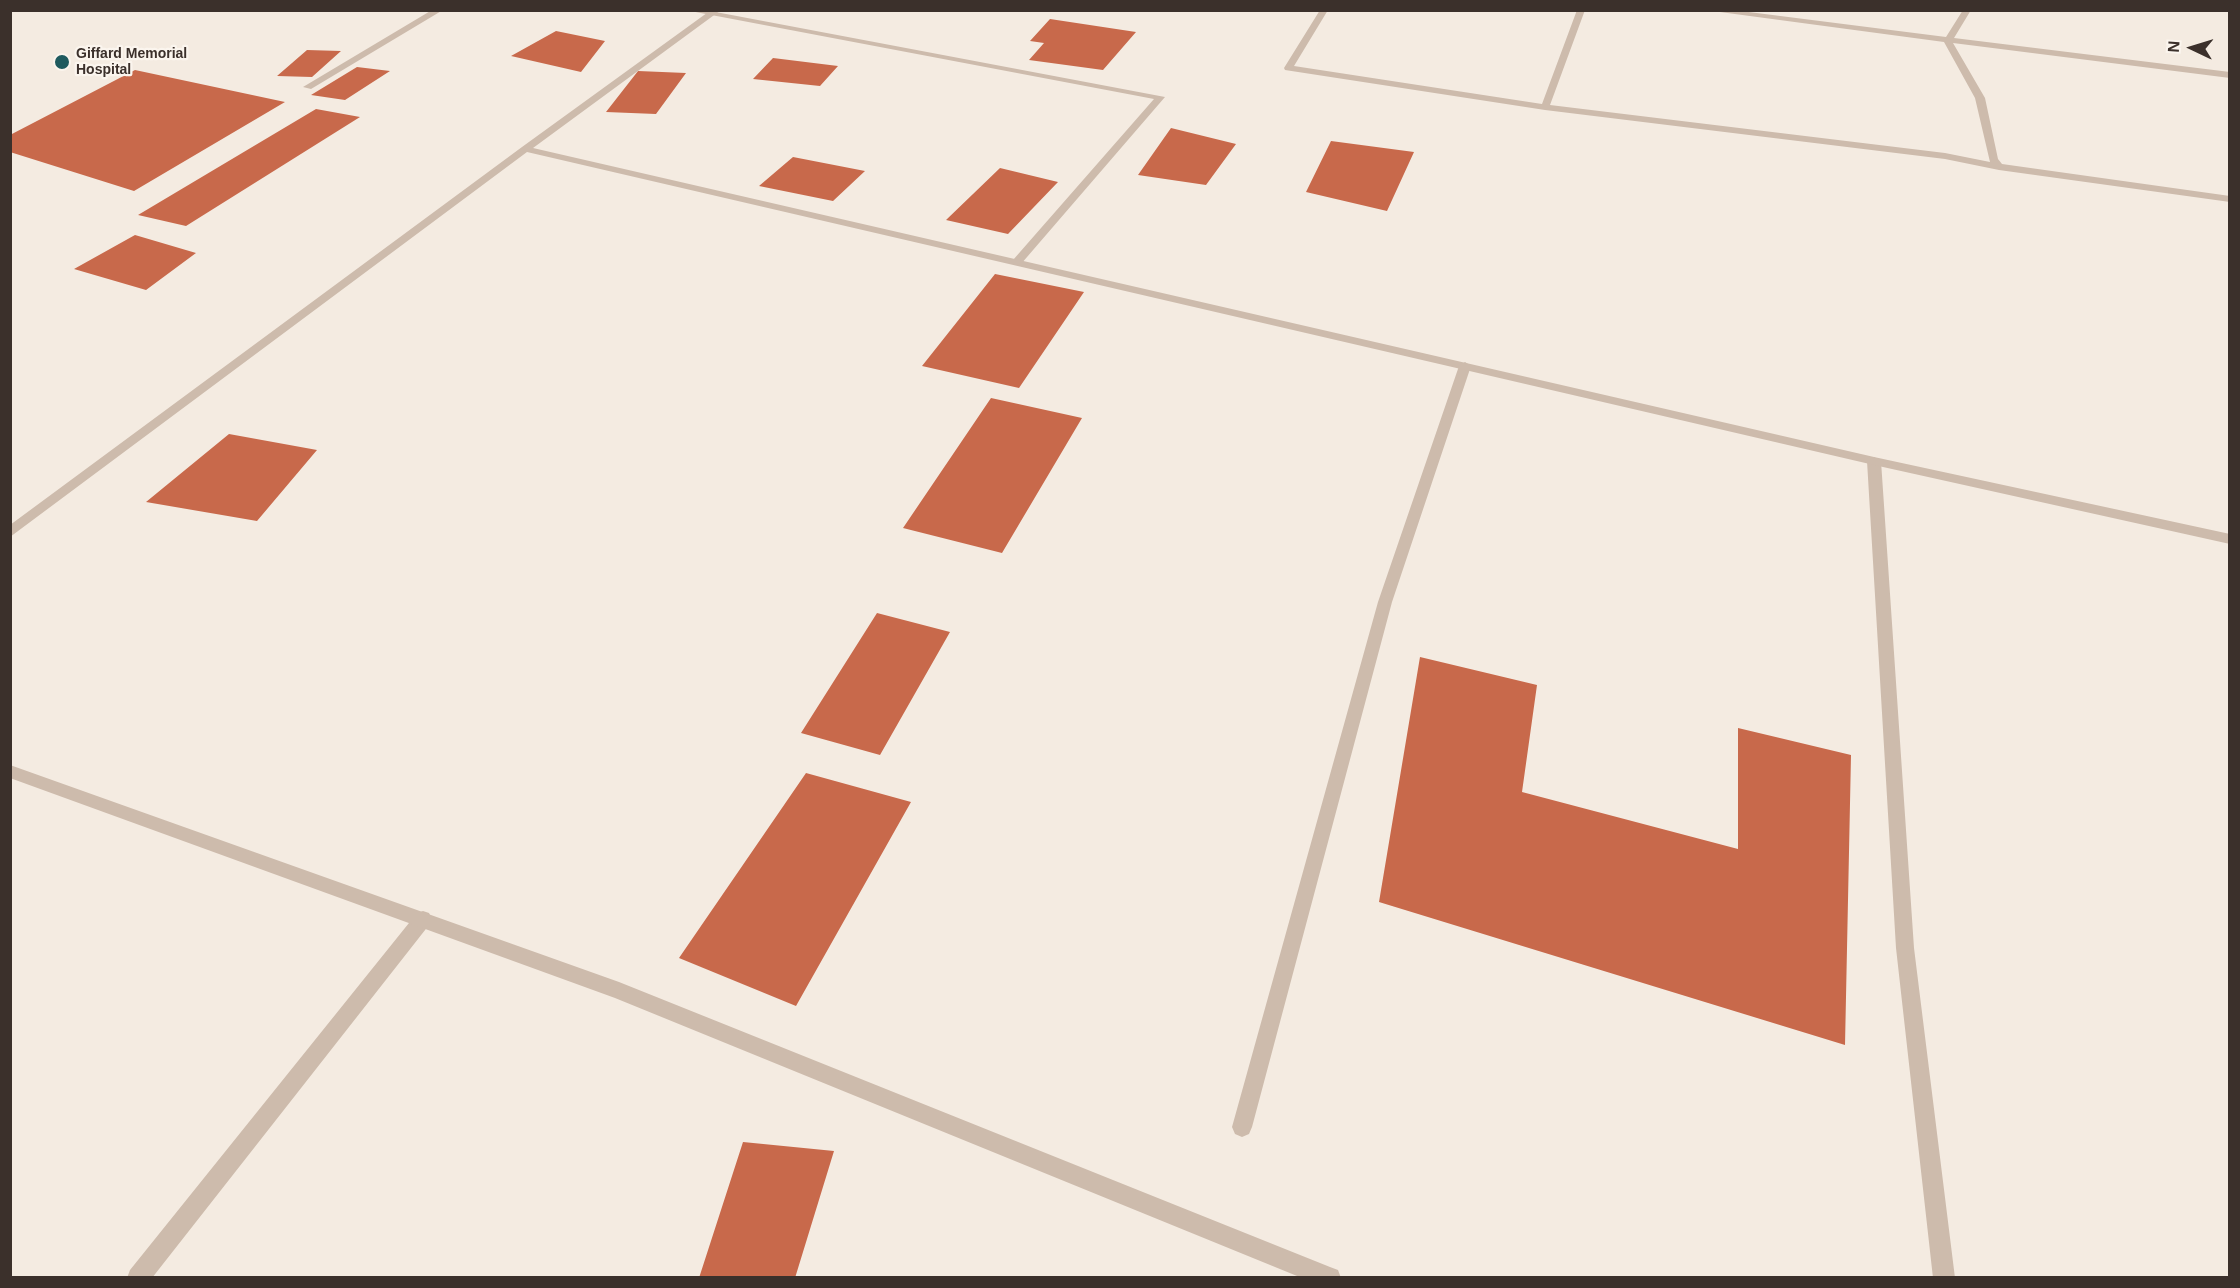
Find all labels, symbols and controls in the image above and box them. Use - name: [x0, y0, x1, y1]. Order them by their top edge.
- north arrow: [2162, 18, 2222, 78]
- text: N: [2165, 40, 2182, 53]
- place label: Giffard Memorial Hospital: [76, 46, 187, 78]
- marker: Giffard Memorial Hospital: [53, 53, 71, 71]

